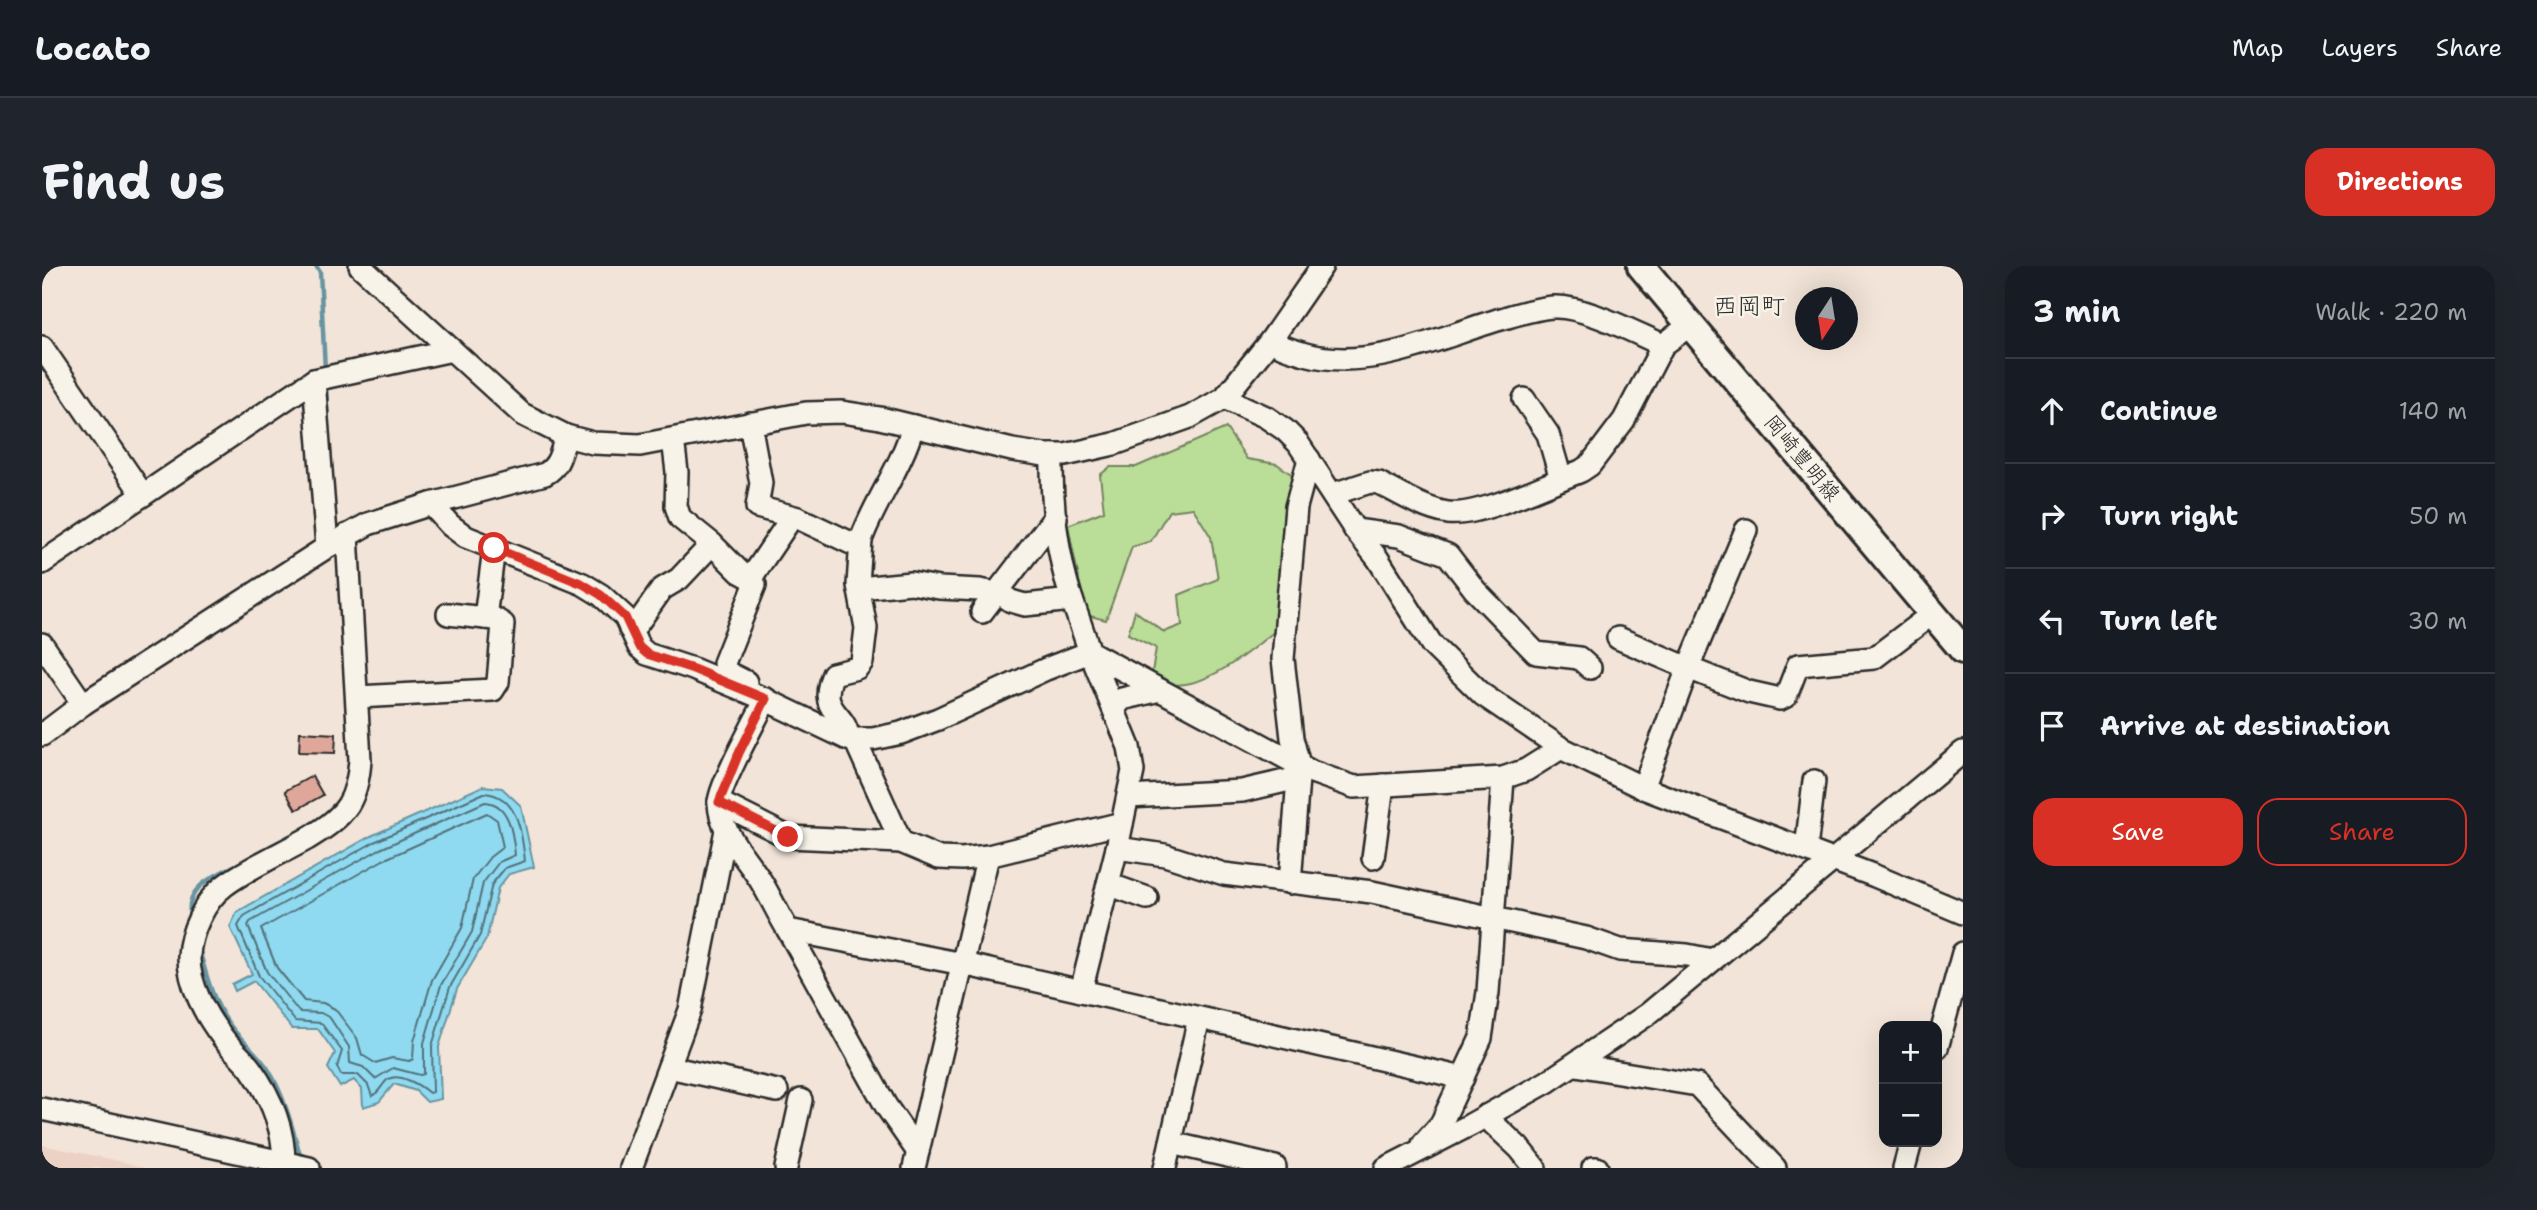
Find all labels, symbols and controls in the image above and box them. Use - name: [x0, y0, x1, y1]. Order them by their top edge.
- text: Locato: [35, 26, 151, 71]
- text: Map: [2232, 32, 2283, 64]
- text: Layers: [2321, 32, 2398, 64]
- text: Share: [2436, 32, 2502, 64]
- button: Directions: [2305, 148, 2495, 216]
- text: Find us: [42, 149, 225, 215]
- north arrow: [1795, 287, 1858, 350]
- district label: 西岡町: [1713, 290, 1785, 322]
- text: 3 min: [2033, 291, 2120, 332]
- text: Walk · 220 m: [2315, 297, 2467, 327]
- icon: ahead: [2033, 392, 2071, 430]
- text: Continue: [2100, 393, 2218, 428]
- text: 140 m: [2399, 396, 2467, 426]
- street label: 岡崎豊明線: [1758, 409, 1846, 507]
- icon: right: [2033, 497, 2071, 535]
- text: Turn right: [2100, 498, 2238, 533]
- text: 50 m: [2409, 501, 2467, 531]
- route start: [478, 532, 509, 563]
- icon: left: [2033, 602, 2071, 640]
- text: Turn left: [2100, 603, 2217, 638]
- text: 30 m: [2408, 606, 2467, 636]
- icon: arrive: [2033, 707, 2071, 745]
- text: Arrive at destination: [2100, 708, 2390, 743]
- button: Save: [2033, 798, 2243, 866]
- button: Share: [2257, 798, 2467, 866]
- route end: [772, 821, 803, 852]
- map controls: [1879, 1021, 1942, 1147]
- button: +: [1879, 1021, 1942, 1084]
- button: −: [1879, 1084, 1942, 1147]

